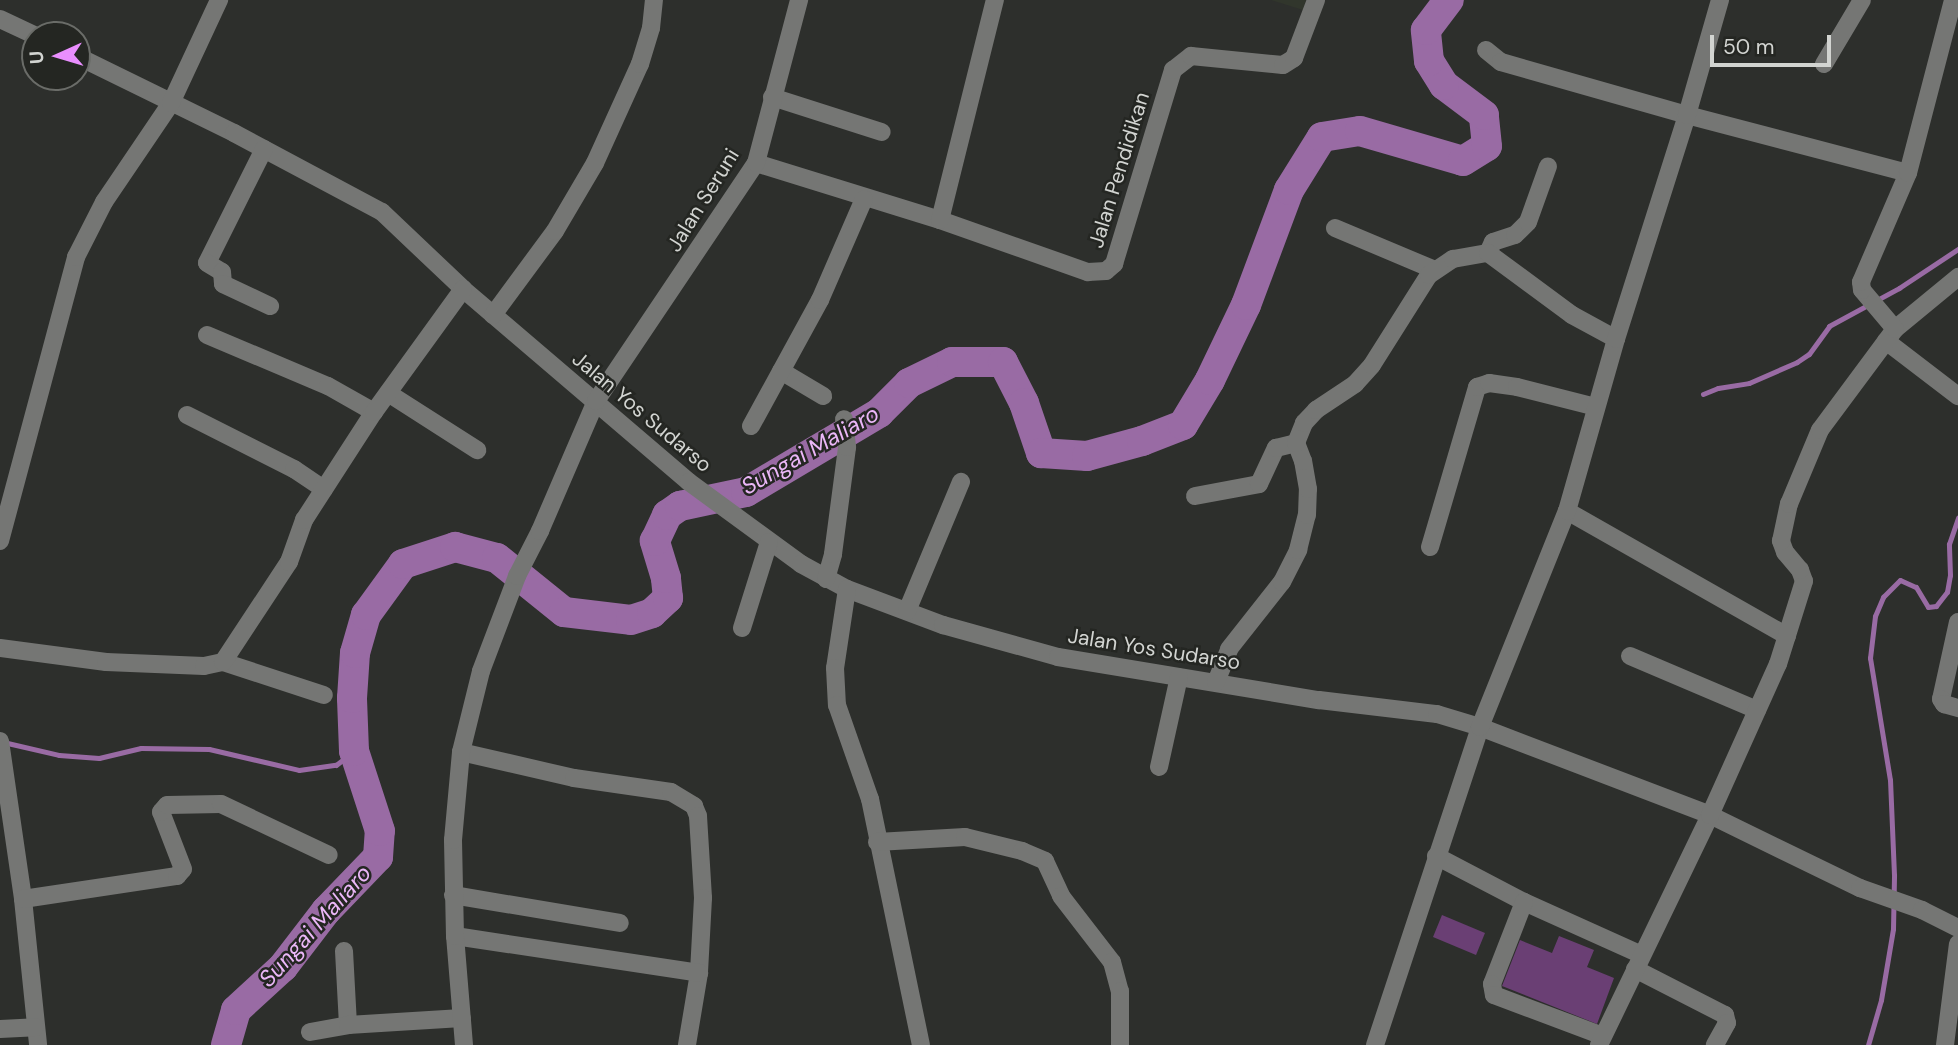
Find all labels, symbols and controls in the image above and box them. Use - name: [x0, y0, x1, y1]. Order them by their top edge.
- north arrow: [21, 21, 91, 91]
- scale bar: [1713, 21, 1834, 65]
- text: 50 m: [1723, 33, 1774, 61]
- text: U: [24, 50, 49, 65]
- street label: Jalan Pendidikan: [1083, 89, 1155, 251]
- street label: Jalan Seruni: [661, 144, 745, 256]
- street label: Jalan Yos Sudarso: [567, 346, 717, 478]
- water label: Sungai Maliaro: [736, 399, 884, 501]
- street label: Jalan Yos Sudarso: [1066, 623, 1242, 675]
- water label: Sungai Maliaro: [253, 859, 377, 993]

